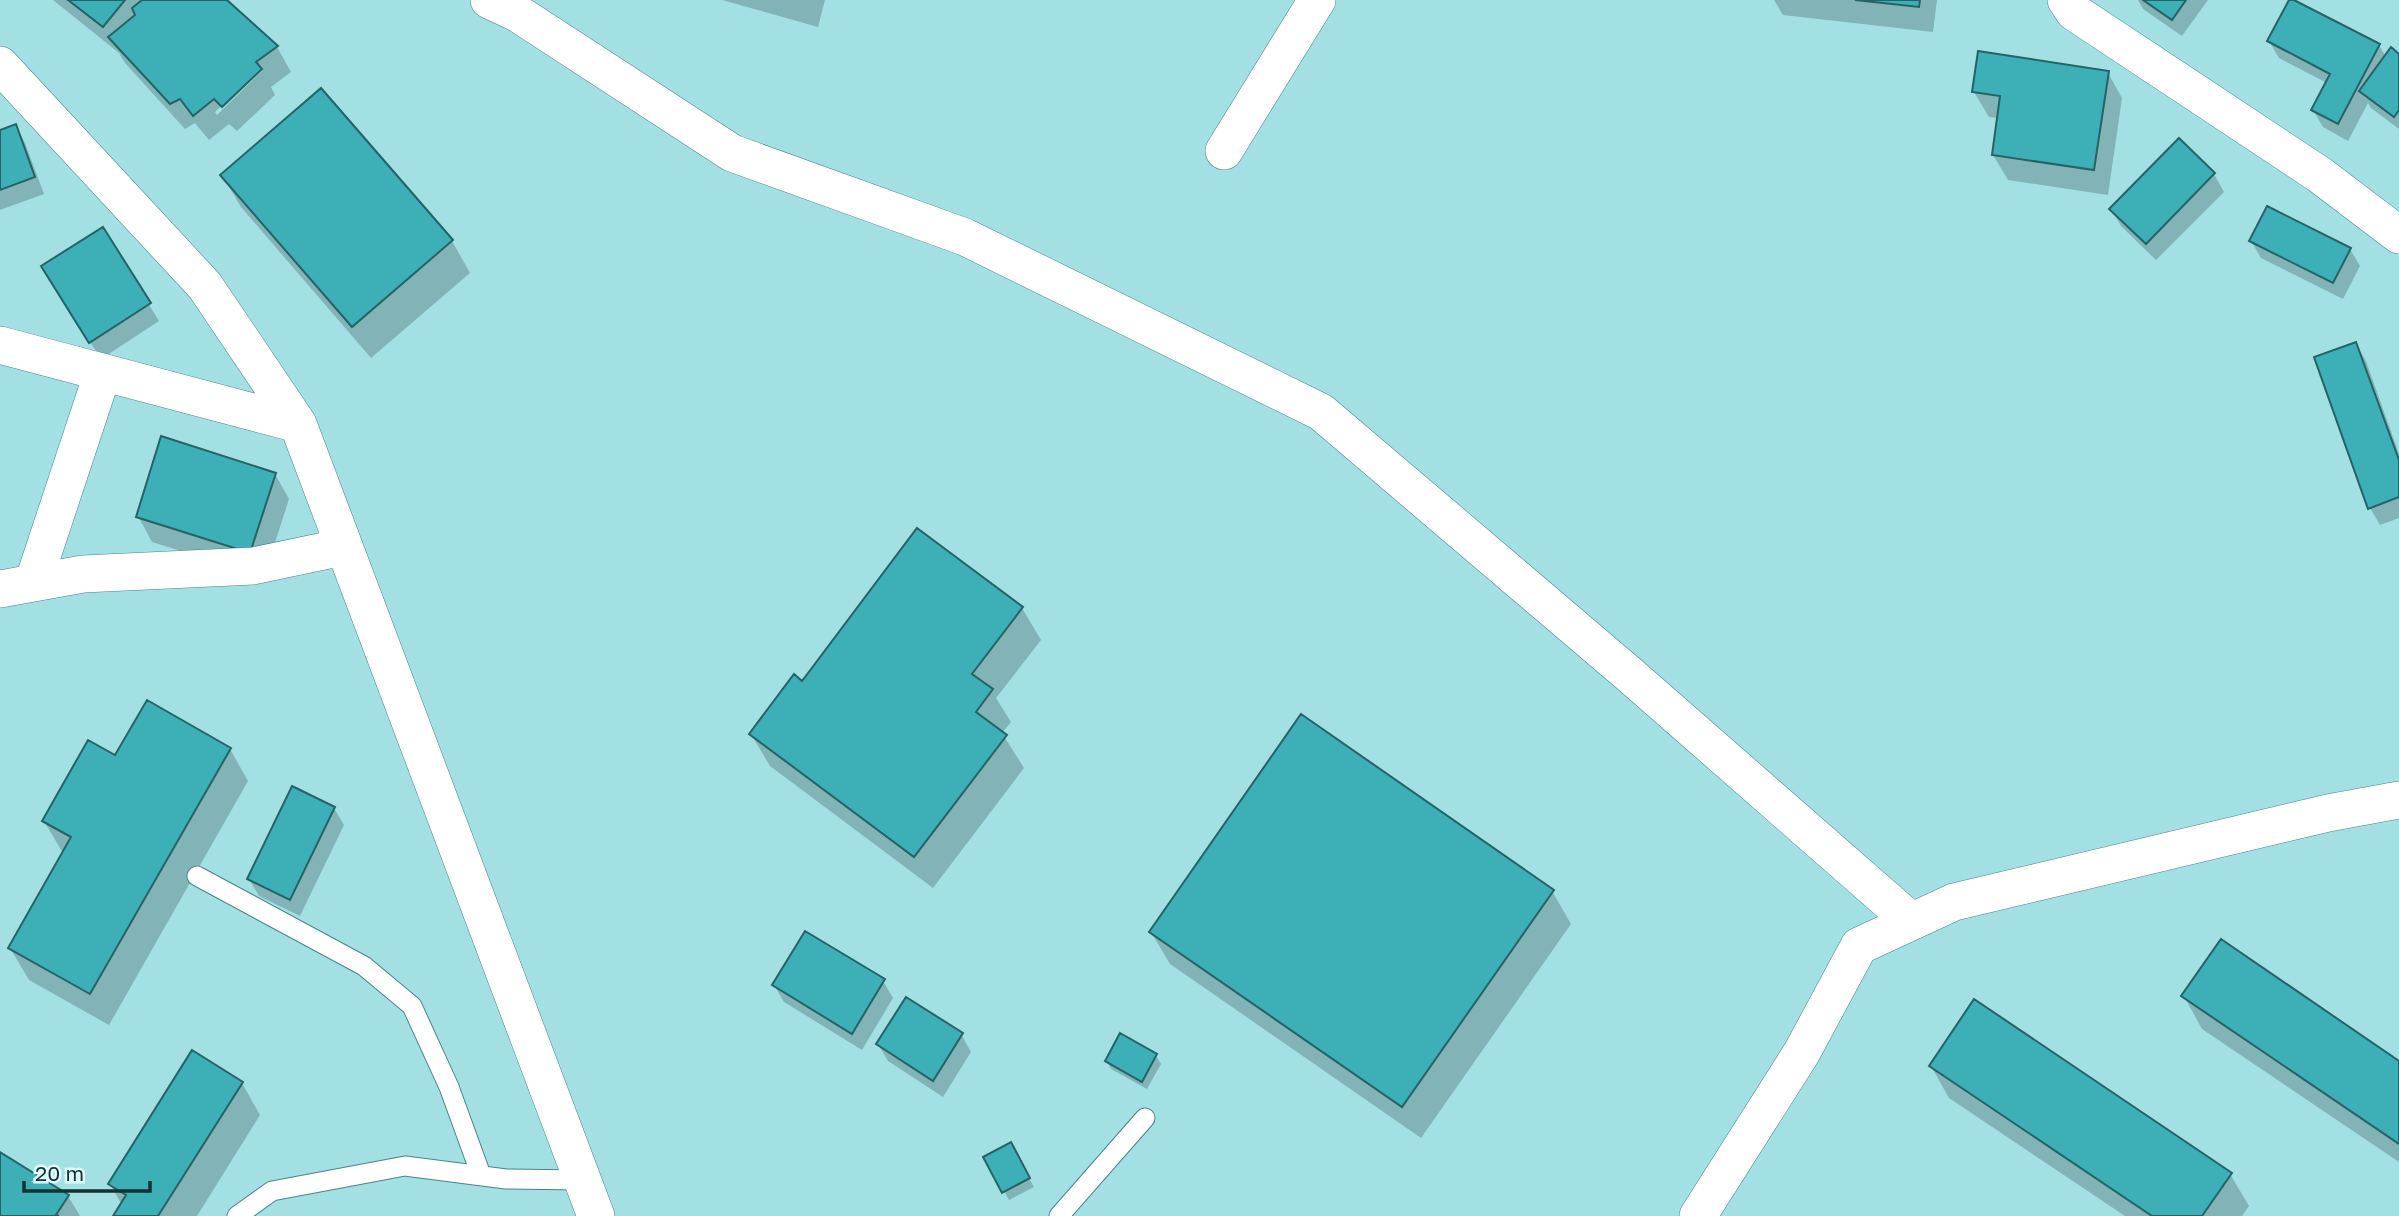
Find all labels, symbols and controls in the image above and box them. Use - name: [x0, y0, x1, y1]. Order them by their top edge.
- scale bar: [24, 1150, 150, 1194]
- text: 20 m: [35, 1160, 84, 1186]

